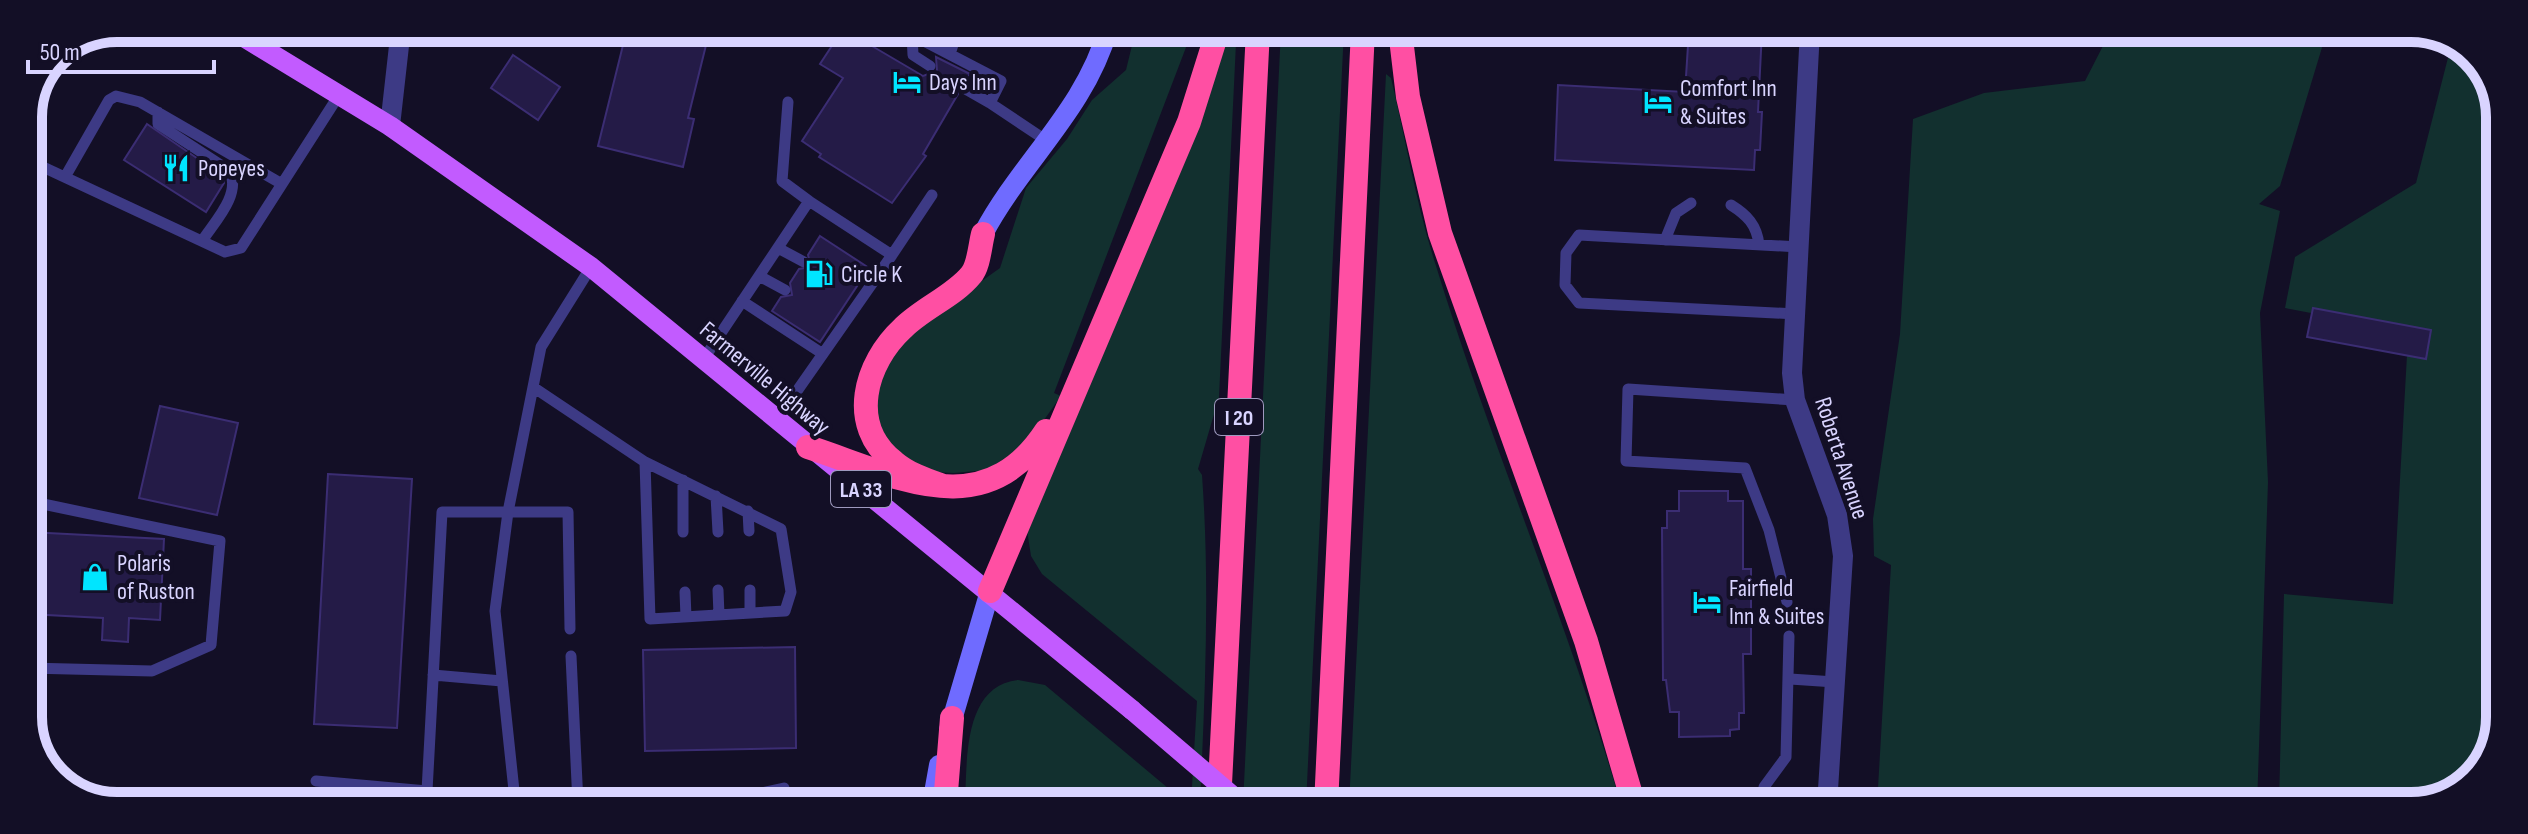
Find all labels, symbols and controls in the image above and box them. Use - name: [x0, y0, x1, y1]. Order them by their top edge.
- scale bar: [28, 24, 214, 74]
- text: 50 m: [40, 38, 80, 67]
- hotel icon: Days Inn: [892, 67, 922, 97]
- place label: Days Inn: [929, 68, 997, 97]
- place label: Comfort Inn & Suites: [1680, 74, 1777, 131]
- hotel icon: Comfort Inn & Suites: [1643, 87, 1673, 117]
- restaurant icon: Popeyes: [161, 153, 191, 183]
- place label: Popeyes: [198, 154, 265, 183]
- fuel station icon: Circle K: [804, 259, 834, 289]
- place label: Circle K: [841, 260, 902, 289]
- street label: Farmerville Highway: [694, 316, 836, 441]
- street label: Roberta Avenue: [1808, 394, 1875, 523]
- road number: I 20: [1215, 399, 1263, 435]
- road number: LA 33: [831, 471, 891, 507]
- place label: Polaris of Ruston: [117, 549, 195, 606]
- shop icon: Polaris of Ruston: [80, 562, 110, 592]
- place label: Fairfield Inn & Suites: [1729, 574, 1824, 631]
- hotel icon: Fairfield Inn & Suites: [1692, 587, 1722, 617]

